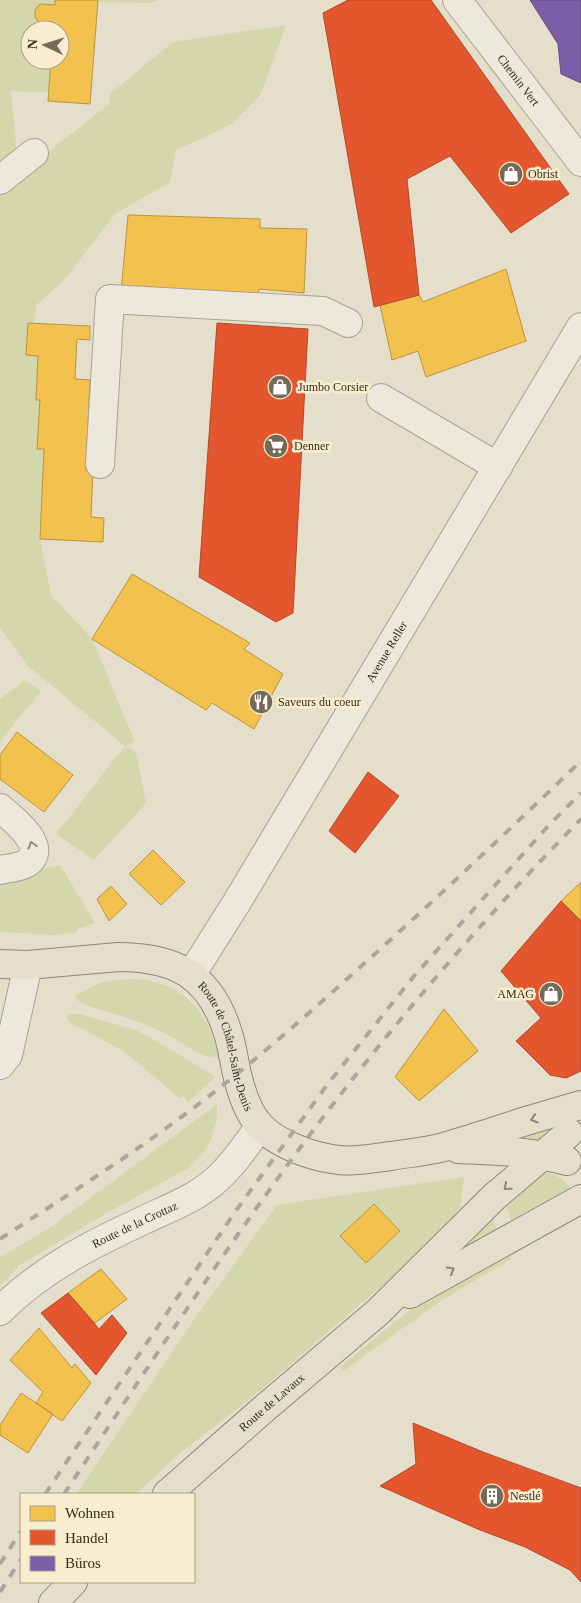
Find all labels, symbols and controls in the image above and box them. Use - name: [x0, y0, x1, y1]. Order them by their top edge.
- north arrow: [20, 20, 70, 70]
- text: N: [25, 39, 40, 50]
- street label: Chemin Vert: [494, 52, 543, 109]
- shop icon: Obrist: [498, 161, 524, 187]
- place label: Obrist: [528, 167, 559, 181]
- shop icon: Jumbo Corsier: [267, 374, 293, 400]
- place label: Jumbo Corsier: [298, 380, 368, 394]
- supermarket icon: Denner: [263, 433, 289, 459]
- place label: Denner: [294, 439, 329, 453]
- street label: Avenue Reller: [363, 619, 410, 685]
- restaurant icon: Saveurs du coeur: [248, 689, 274, 715]
- place label: Saveurs du coeur: [278, 695, 361, 709]
- one-way arrow: [27, 841, 37, 850]
- street label: Route de Châtel-Saint-Denis: [195, 978, 256, 1114]
- shop icon: AMAG: [538, 981, 564, 1007]
- place label: AMAG: [497, 987, 534, 1001]
- one-way arrow: [531, 1113, 539, 1123]
- one-way arrow: [503, 1181, 512, 1190]
- street label: Route de la Crottaz: [90, 1199, 180, 1251]
- one-way arrow: [446, 1267, 455, 1277]
- street label: Route de Lavaux: [236, 1370, 307, 1435]
- building icon: Nestlé: [479, 1483, 505, 1509]
- place label: Nestlé: [510, 1489, 541, 1503]
- legend: [20, 1493, 195, 1583]
- text: Wohnen: [65, 1505, 115, 1521]
- text: Handel: [65, 1530, 108, 1546]
- text: Büros: [65, 1555, 101, 1571]

